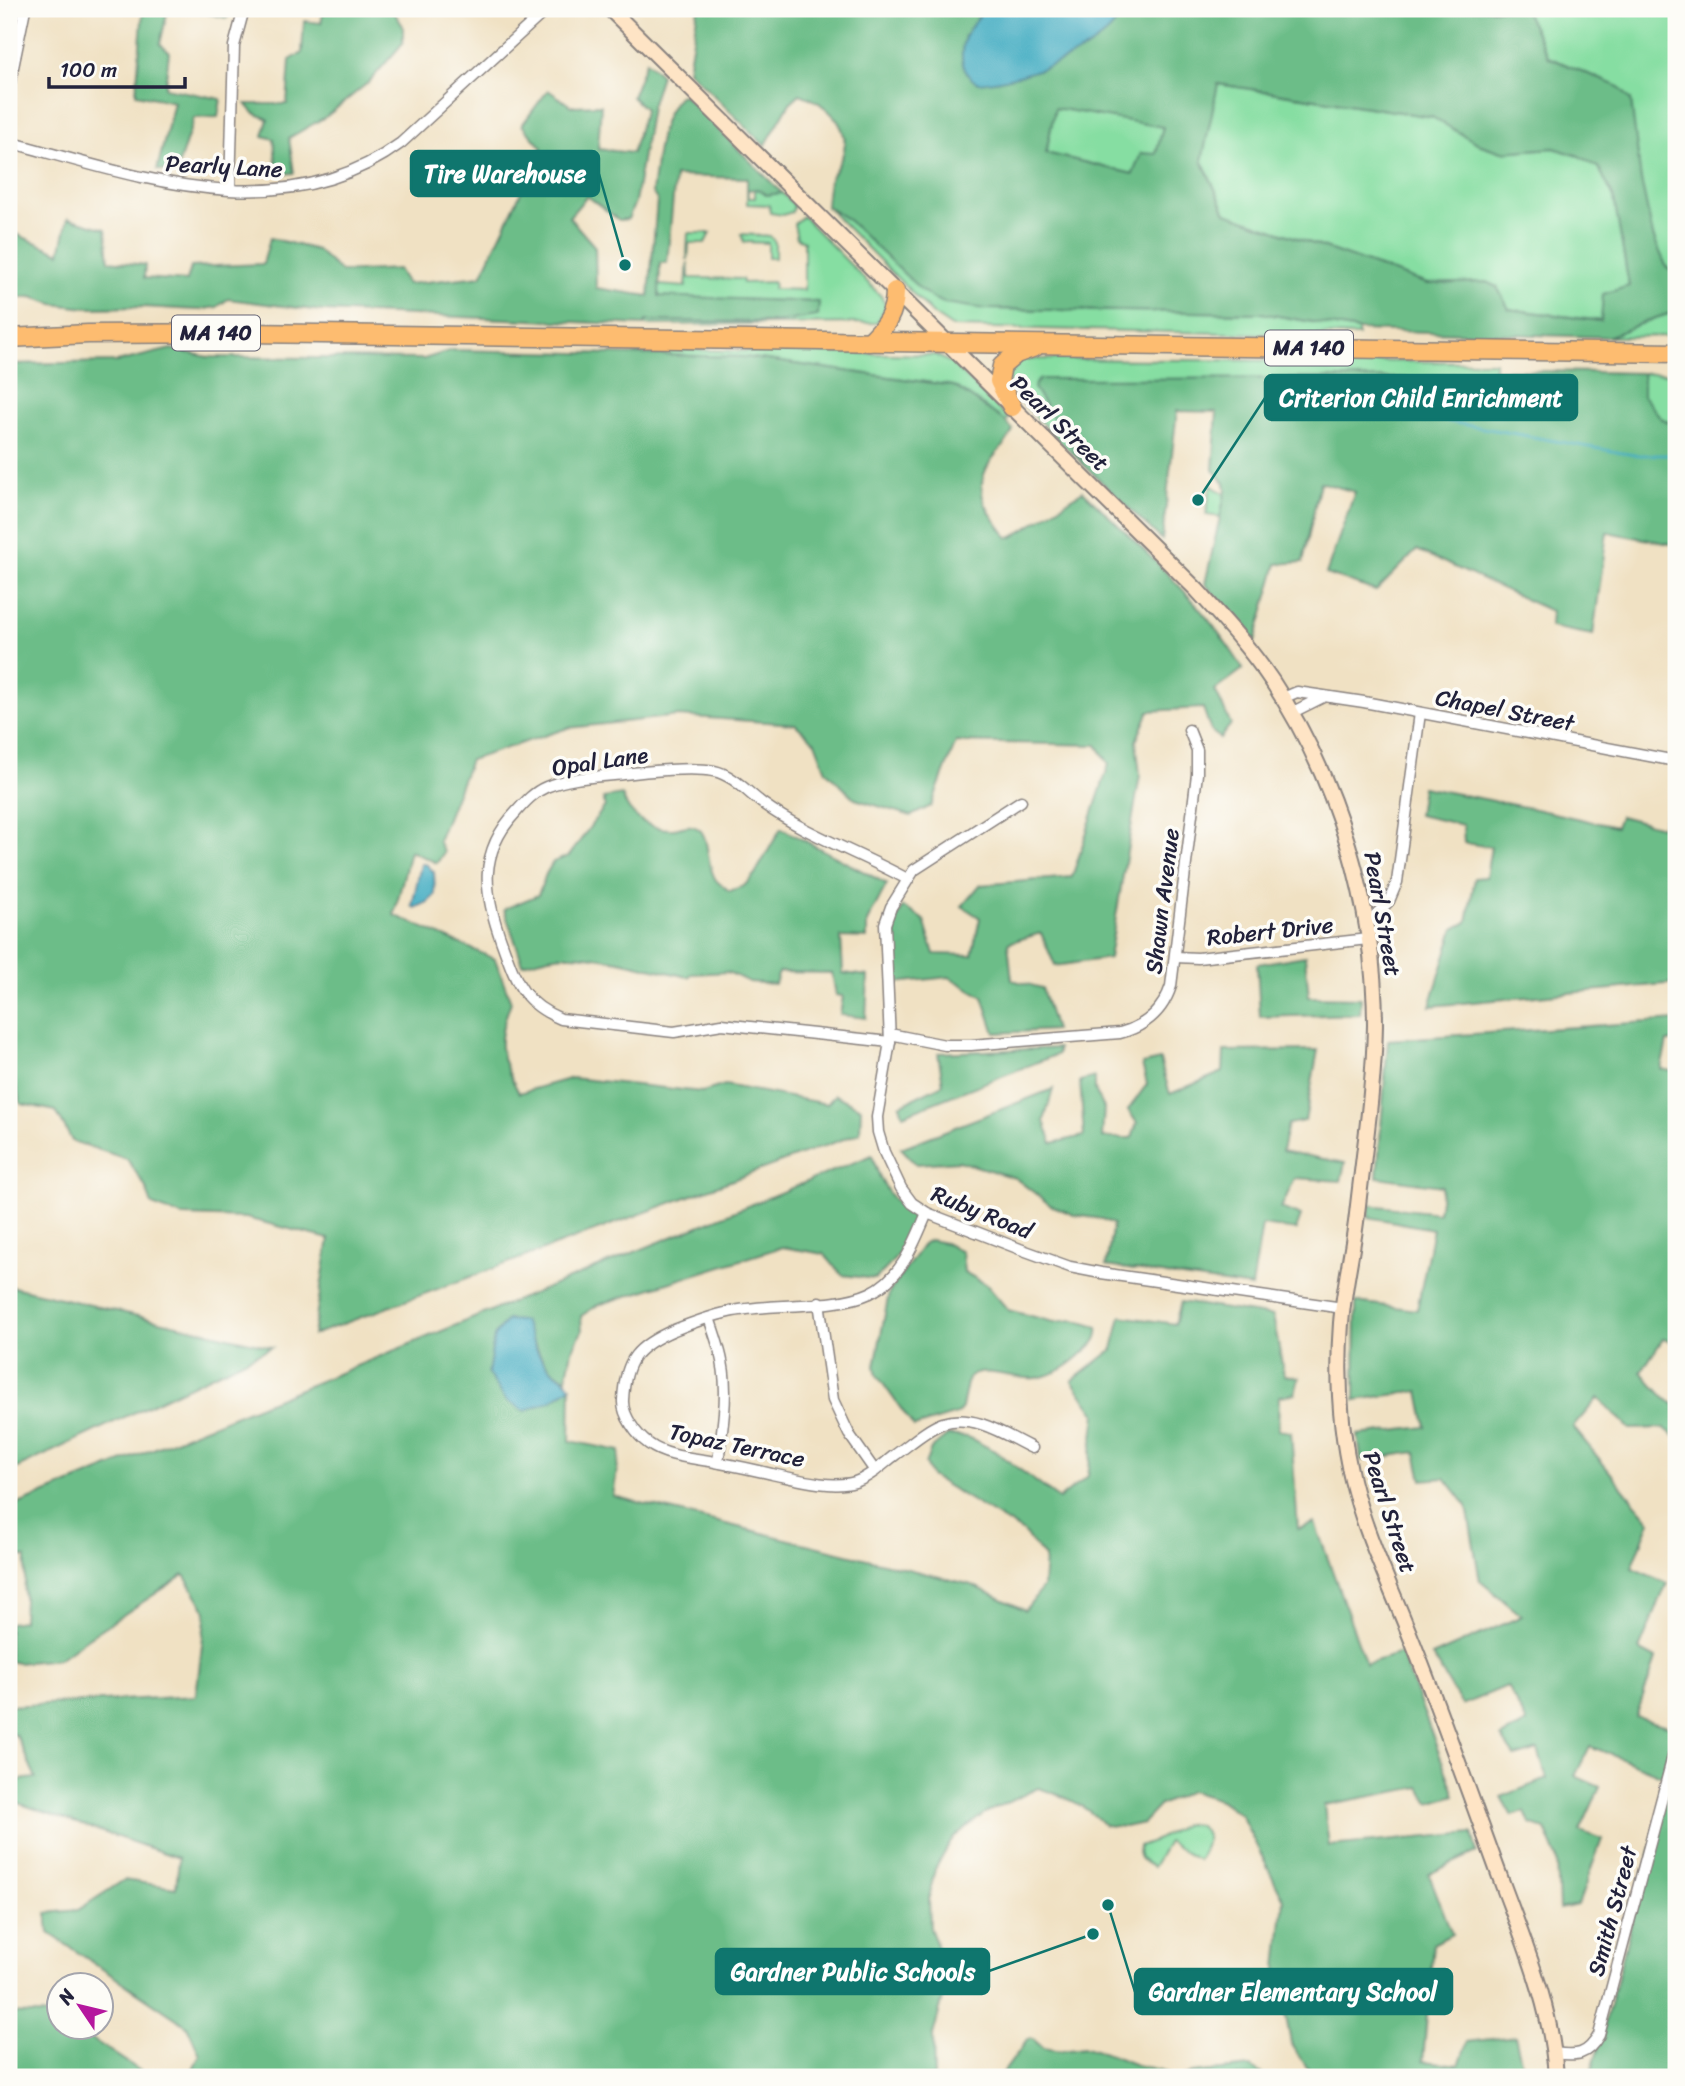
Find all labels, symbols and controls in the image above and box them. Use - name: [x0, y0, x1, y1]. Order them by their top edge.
- scale bar: [49, 46, 186, 90]
- text: 100 m: [60, 51, 117, 89]
- street label: Pearly Lane: [164, 143, 284, 190]
- callout: Tire Warehouse: [411, 151, 599, 196]
- text: Tire Warehouse: [424, 153, 587, 195]
- road number: MA 140: [172, 316, 260, 350]
- road number: MA 140: [1265, 330, 1353, 366]
- street label: Pearl Street: [1000, 365, 1119, 482]
- callout: Criterion Child Enrichment: [1265, 375, 1577, 420]
- text: Criterion Child Enrichment: [1278, 377, 1563, 419]
- street label: Chapel Street: [1432, 677, 1579, 744]
- street label: Opal Lane: [549, 734, 651, 789]
- street label: Shawn Avenue: [1133, 826, 1192, 976]
- street label: Pearl Street: [1351, 848, 1414, 980]
- street label: Robert Drive: [1205, 904, 1335, 959]
- street label: Ruby Road: [925, 1174, 1040, 1252]
- street label: Topaz Terrace: [665, 1411, 809, 1480]
- street label: Pearl Street: [1351, 1446, 1429, 1578]
- street label: Smith Street: [1575, 1840, 1650, 1981]
- callout: Gardner Public Schools: [716, 1949, 989, 1994]
- text: Gardner Public Schools: [731, 1951, 976, 1993]
- callout: Gardner Elementary School: [1135, 1969, 1452, 2014]
- north arrow: [46, 1970, 116, 2040]
- text: Gardner Elementary School: [1149, 1971, 1438, 2013]
- text: N: [49, 1981, 84, 2012]

